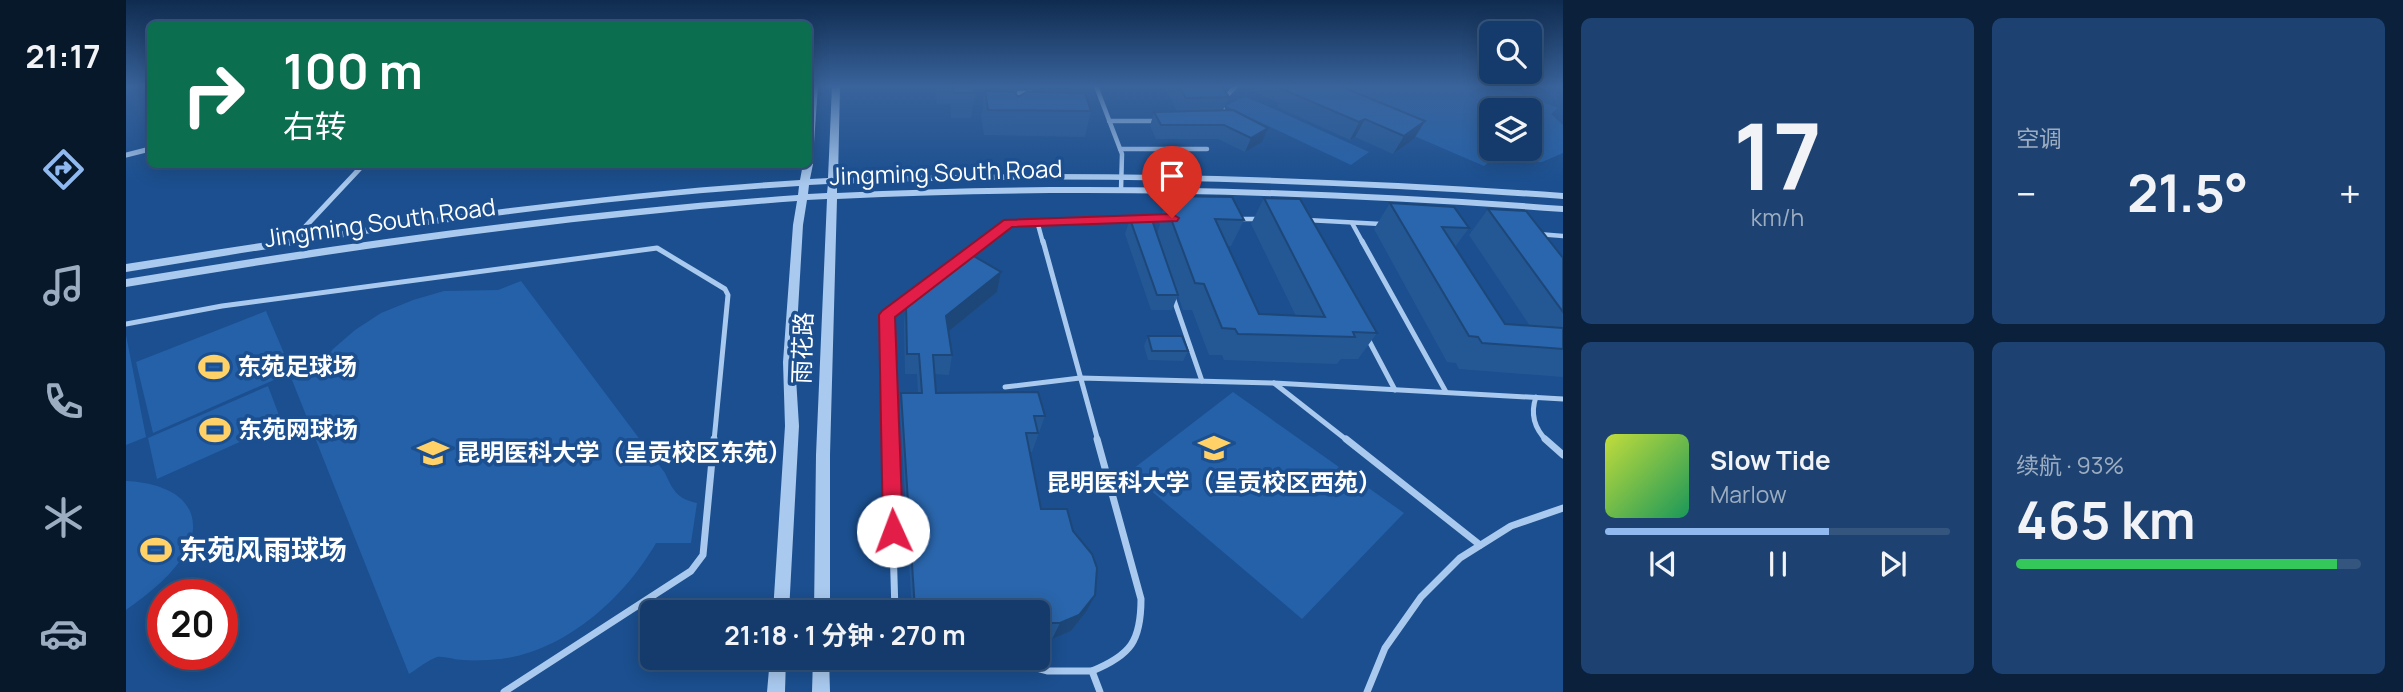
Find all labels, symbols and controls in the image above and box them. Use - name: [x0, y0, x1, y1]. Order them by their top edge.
- map controls: [1479, 21, 1542, 161]
- button: search: [1479, 21, 1542, 84]
- text: 21:17: [25, 34, 101, 78]
- text: 100 m: [283, 37, 423, 104]
- icon: right: [168, 49, 259, 140]
- text: 17: [1733, 93, 1822, 217]
- button: layers: [1479, 98, 1542, 161]
- text: 右转: [283, 104, 347, 148]
- text: 空调: [2016, 122, 2062, 154]
- icon: directions: [39, 145, 88, 194]
- pin: [1142, 146, 1202, 218]
- street label: Jingming South Road: [829, 151, 1063, 192]
- icon: arrive: [1153, 157, 1191, 195]
- text: 21.5°: [2127, 157, 2248, 228]
- text: −: [2016, 167, 2037, 219]
- text: +: [2339, 167, 2361, 219]
- street label: Jingming South Road: [262, 189, 498, 254]
- text: km/h: [1751, 201, 1804, 233]
- icon: music: [39, 261, 88, 310]
- street label: 雨花路: [784, 311, 819, 385]
- place label: 东苑足球场: [237, 349, 357, 382]
- sports icon: 东苑足球场: [197, 350, 231, 384]
- icon: phone: [39, 377, 88, 426]
- place label: 东苑网球场: [238, 412, 358, 445]
- sports icon: 东苑网球场: [198, 413, 232, 447]
- school or university icon: 昆明医科大学（呈贡校区西苑）: [1197, 431, 1231, 465]
- place label: 昆明医科大学（呈贡校区东苑）: [456, 435, 792, 468]
- school or university icon: 昆明医科大学（呈贡校区东苑）: [416, 436, 450, 470]
- text: Slow Tide: [1710, 442, 1831, 478]
- text: 续航 · 93%: [2016, 449, 2124, 481]
- place label: 昆明医科大学（呈贡校区西苑）: [1046, 465, 1382, 498]
- text: Marlow: [1710, 478, 1787, 510]
- text: 465 km: [2016, 484, 2196, 555]
- icon: climate: [39, 493, 88, 542]
- position arrow: [856, 494, 930, 568]
- place label: 东苑风雨球场: [179, 530, 347, 568]
- sports icon: 东苑风雨球场: [139, 533, 173, 567]
- icon: previous: [1644, 545, 1682, 583]
- icon: pause: [1759, 545, 1797, 583]
- icon: next: [1874, 545, 1912, 583]
- speed limit sign: 20: [147, 579, 238, 670]
- icon: car: [39, 609, 88, 658]
- text: 21:18 · 1 分钟 · 270 m: [724, 617, 966, 653]

